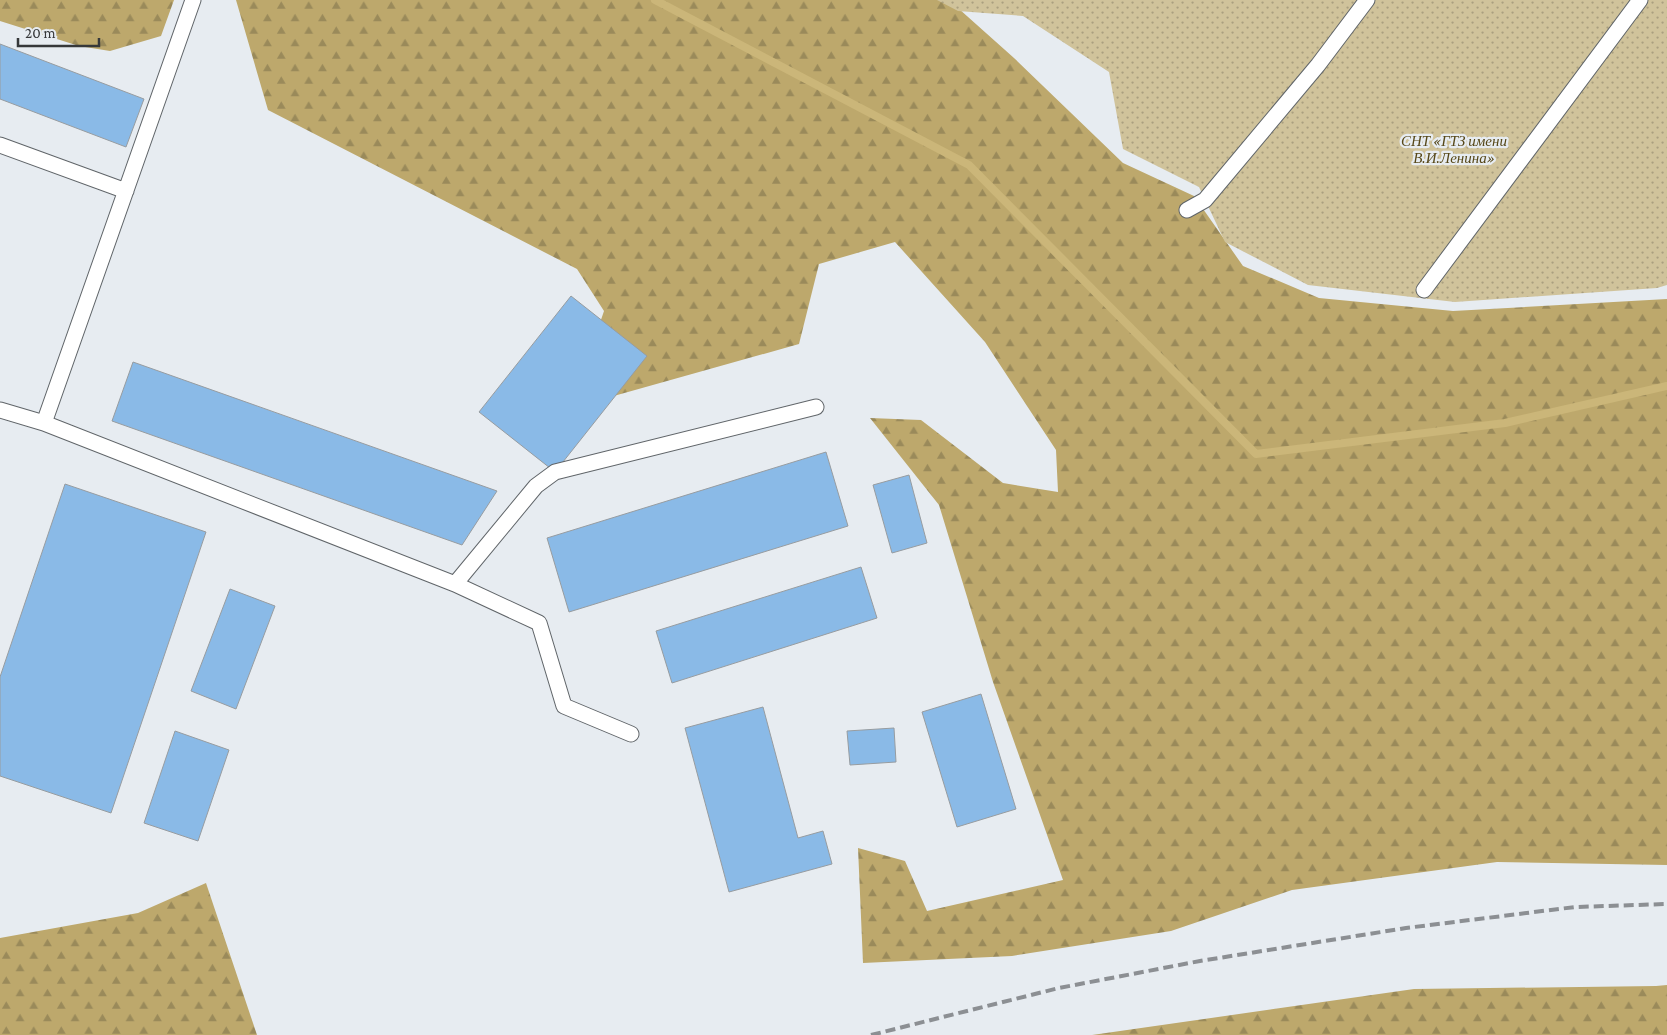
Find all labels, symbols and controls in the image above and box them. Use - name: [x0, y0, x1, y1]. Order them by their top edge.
- scale bar: [18, 15, 99, 47]
- text: 20 m: [25, 25, 56, 41]
- park label: СНТ «ГТЗ имени В.И.Ленина»: [1401, 133, 1507, 166]

